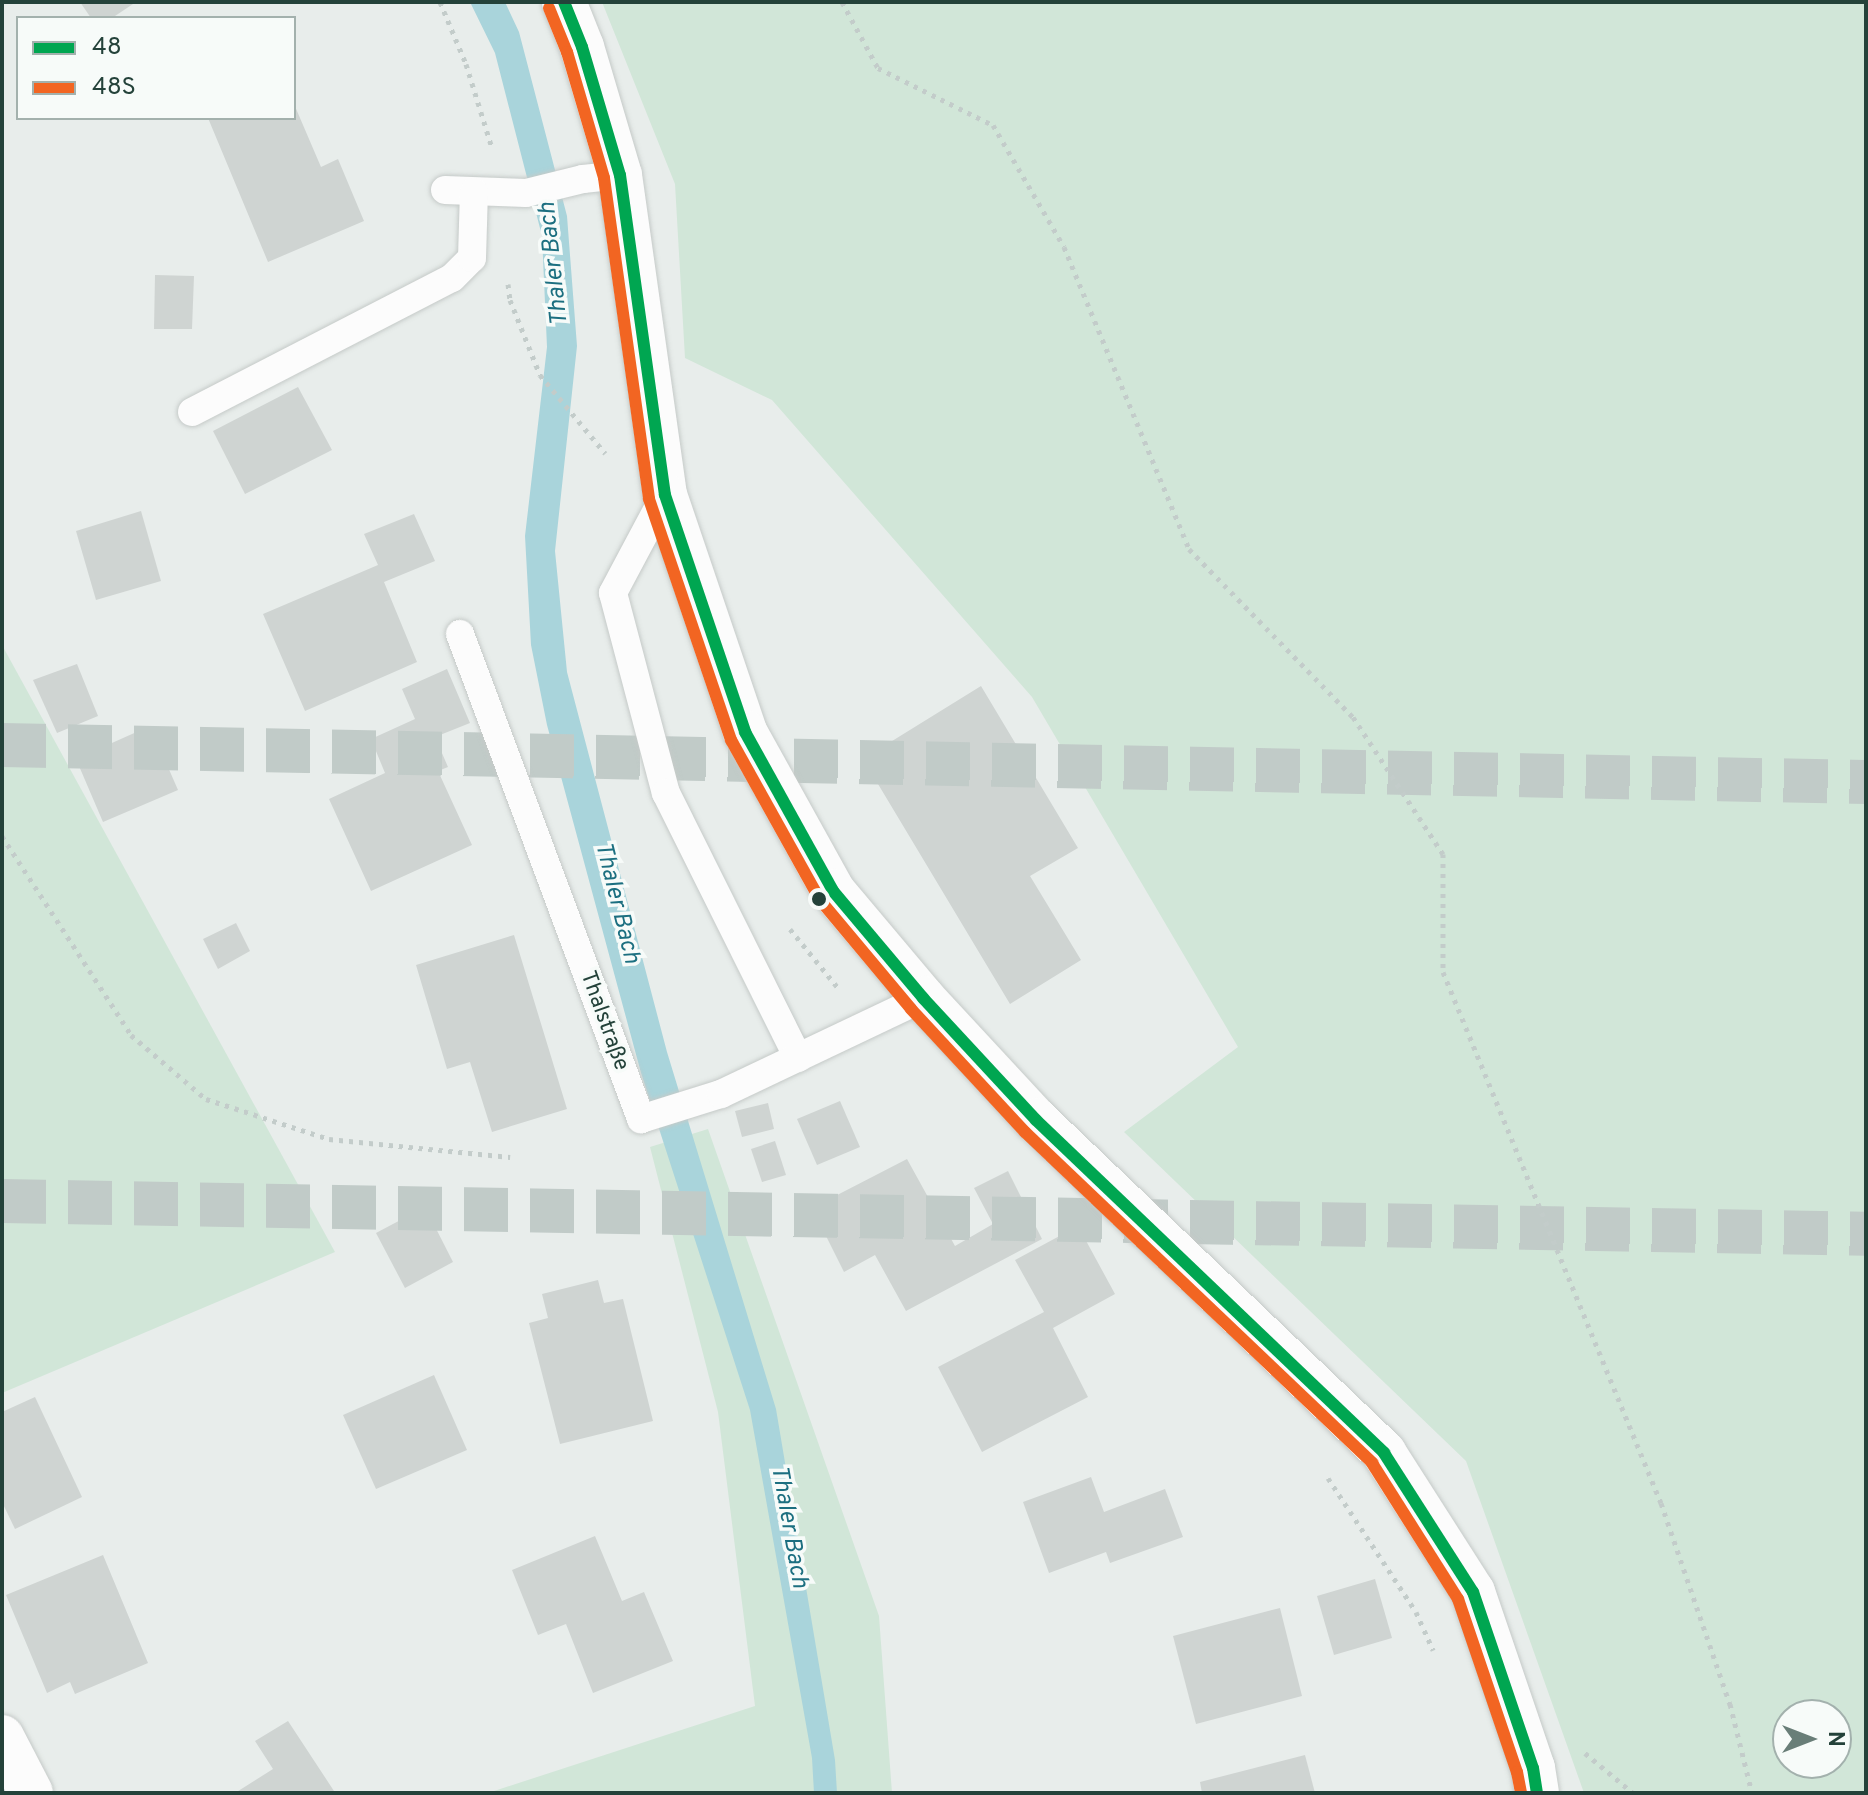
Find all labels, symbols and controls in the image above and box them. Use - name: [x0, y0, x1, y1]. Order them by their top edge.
- legend: [16, 16, 296, 120]
- text: 48: [92, 33, 122, 63]
- text: 48S: [92, 73, 136, 103]
- water label: Thaler Bach: [534, 201, 576, 327]
- water label: Thaler Bach: [587, 839, 645, 967]
- unlabelled marker: [811, 891, 827, 907]
- street label: Thalstraße: [574, 968, 634, 1074]
- water label: Thaler Bach: [763, 1463, 813, 1591]
- north arrow: [1772, 1699, 1852, 1779]
- text: N: [1821, 1731, 1848, 1747]

